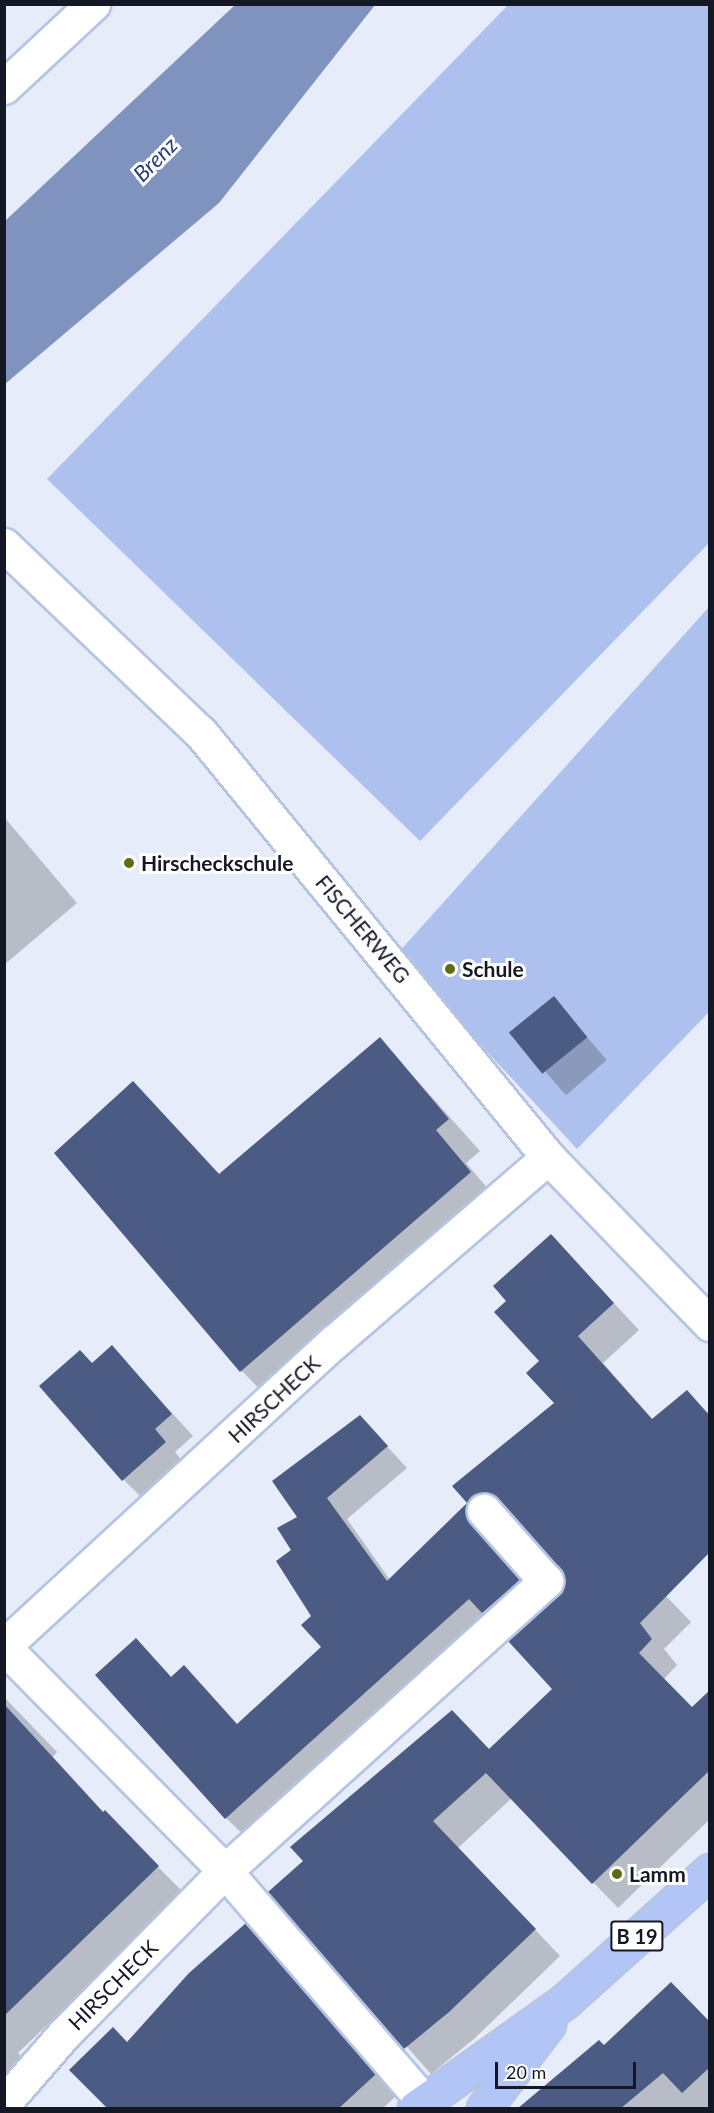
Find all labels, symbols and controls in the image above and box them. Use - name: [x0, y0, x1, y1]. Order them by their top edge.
- water label: Brenz: [127, 131, 183, 187]
- place label: Hirscheckschule: [141, 850, 293, 876]
- marker: Hirscheckschule: [122, 856, 136, 870]
- street label: FISCHERWEG: [311, 870, 415, 988]
- place label: Schule: [462, 956, 524, 982]
- marker: Schule: [443, 962, 457, 976]
- street label: HIRSCHECK: [223, 1350, 325, 1448]
- place label: Lamm: [629, 1861, 686, 1887]
- marker: Lamm: [610, 1867, 624, 1881]
- road number: B 19: [610, 1919, 664, 1953]
- street label: HIRSCHECK: [63, 1935, 163, 2035]
- scale bar: [498, 2050, 639, 2088]
- text: 20 m: [506, 2061, 546, 2083]

